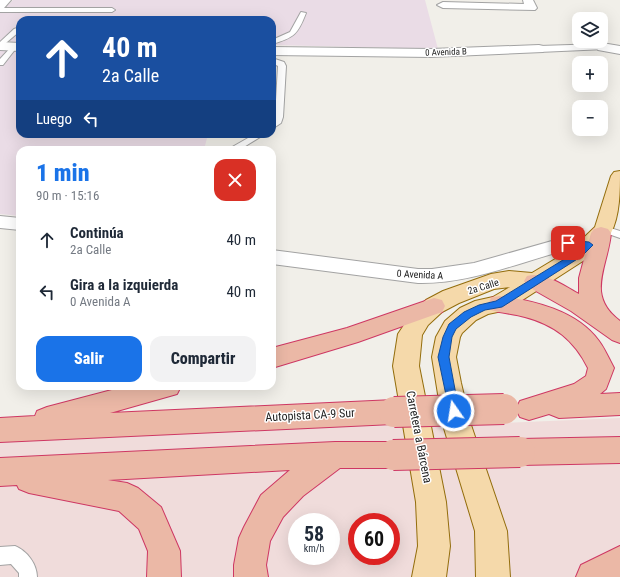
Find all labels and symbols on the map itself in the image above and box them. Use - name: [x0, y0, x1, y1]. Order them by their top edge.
- street label: 0 Avenida B: [425, 46, 467, 58]
- pin: [551, 226, 585, 260]
- street label: 0 Avenida A: [396, 268, 444, 281]
- street label: 2a Calle: [466, 276, 500, 296]
- street label: Carretera a Bárcena: [403, 390, 435, 484]
- position arrow: [433, 390, 475, 432]
- street label: Autopista CA-9 Sur: [265, 406, 355, 424]
- speed limit sign: 60: [348, 513, 400, 565]

